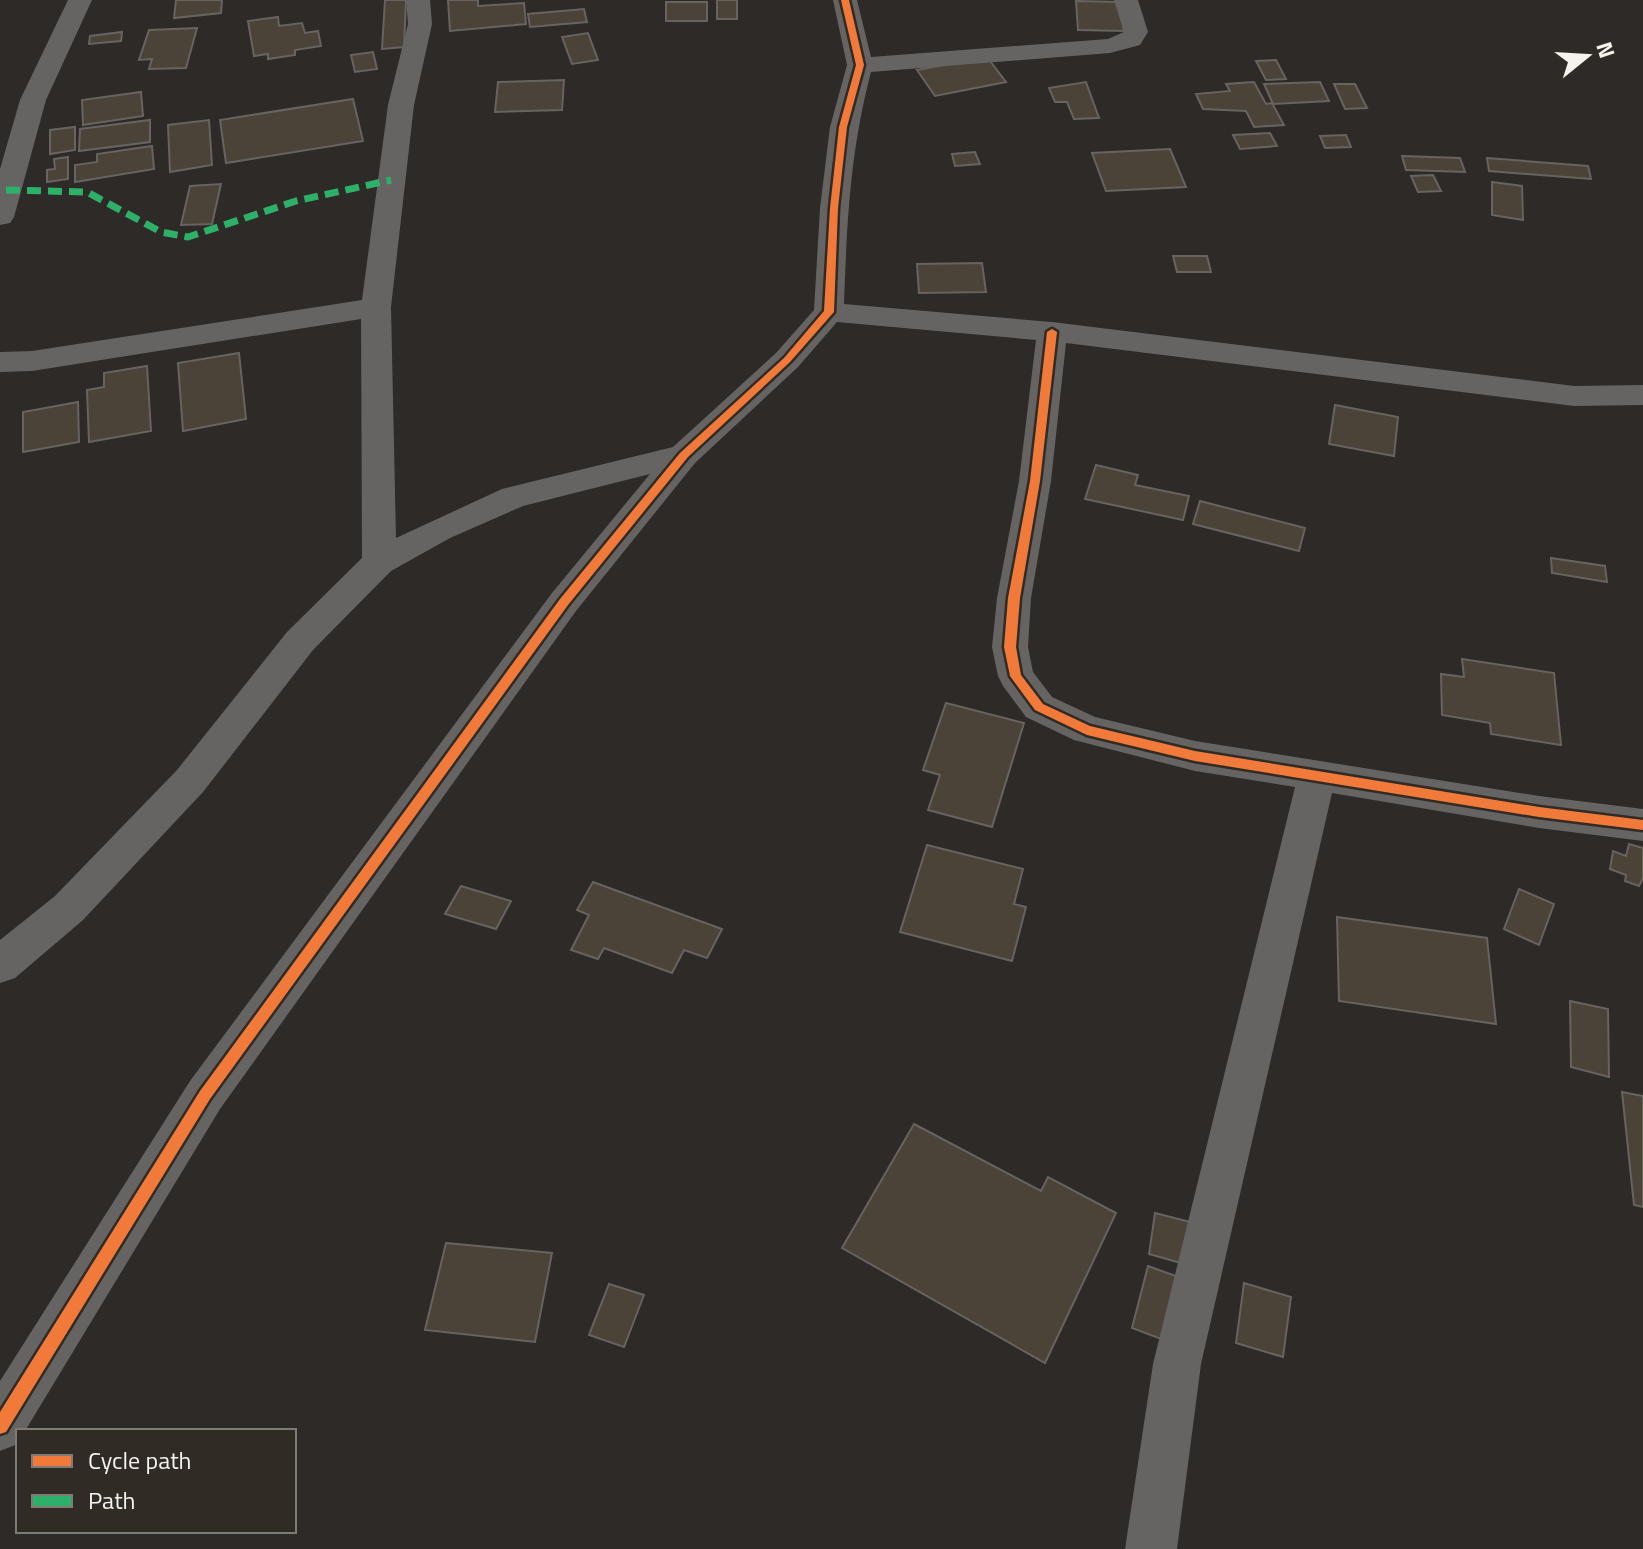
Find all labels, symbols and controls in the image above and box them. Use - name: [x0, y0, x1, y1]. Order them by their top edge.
- north arrow: [1547, 16, 1627, 96]
- text: N: [1587, 37, 1625, 62]
- legend: [16, 1429, 296, 1533]
- text: Cycle path: [88, 1442, 191, 1478]
- text: Path: [88, 1482, 135, 1518]

